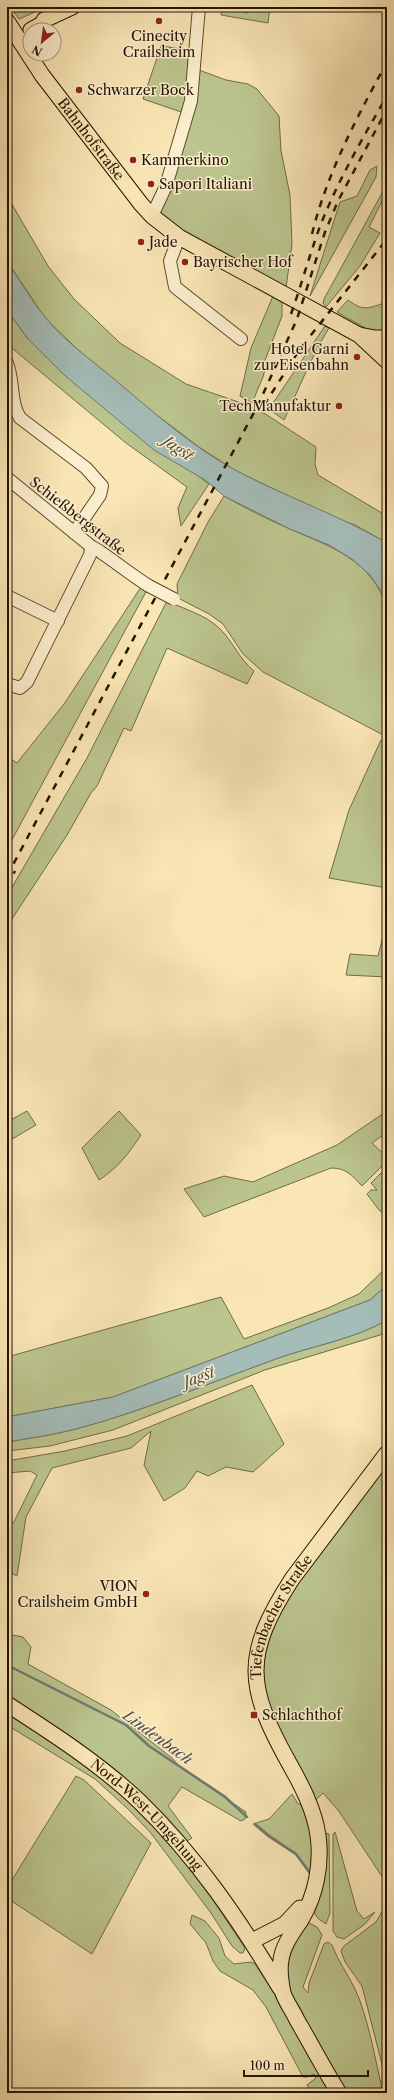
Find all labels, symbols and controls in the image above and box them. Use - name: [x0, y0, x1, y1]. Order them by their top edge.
- marker: Cinecity Crailsheim: [154, 16, 164, 26]
- north arrow: [22, 22, 62, 62]
- place label: Cinecity Crailsheim: [123, 27, 195, 61]
- text: N: [29, 42, 45, 59]
- place label: Schwarzer Bock: [87, 81, 195, 99]
- marker: Schwarzer Bock: [74, 85, 84, 95]
- street label: Bahnhofstraße: [54, 94, 128, 184]
- place label: Kammerkino: [141, 151, 229, 169]
- marker: Kammerkino: [128, 155, 138, 165]
- place label: Sapori Italiani: [159, 175, 252, 193]
- marker: Sapori Italiani: [146, 179, 156, 189]
- place label: Jade: [147, 233, 178, 251]
- marker: Jade: [136, 237, 146, 247]
- place label: Bayrischer Hof: [193, 253, 294, 271]
- marker: Bayrischer Hof: [180, 257, 190, 267]
- place label: Hotel Garni zur Eisenbahn: [254, 340, 349, 374]
- marker: Hotel Garni zur Eisenbahn: [352, 352, 362, 362]
- place label: TechManufaktur: [219, 397, 331, 415]
- marker: TechManufaktur: [334, 401, 344, 411]
- water label: Jagst: [156, 429, 197, 465]
- street label: Schießbergstraße: [26, 473, 130, 559]
- water label: Jagst: [177, 1362, 218, 1393]
- street label: Tiefenbacher Straße: [247, 1551, 316, 1680]
- place label: VION Crailsheim GmbH: [17, 1577, 138, 1611]
- marker: VION Crailsheim GmbH: [141, 1589, 151, 1599]
- water label: Lindenbach: [119, 1705, 196, 1768]
- place label: Schlachthof: [262, 1706, 343, 1724]
- marker: Schlachthof: [249, 1710, 259, 1720]
- street label: Nord-West-Umgehung: [87, 1755, 207, 1875]
- scale bar: [244, 2052, 368, 2078]
- text: 100 m: [250, 2058, 285, 2073]

